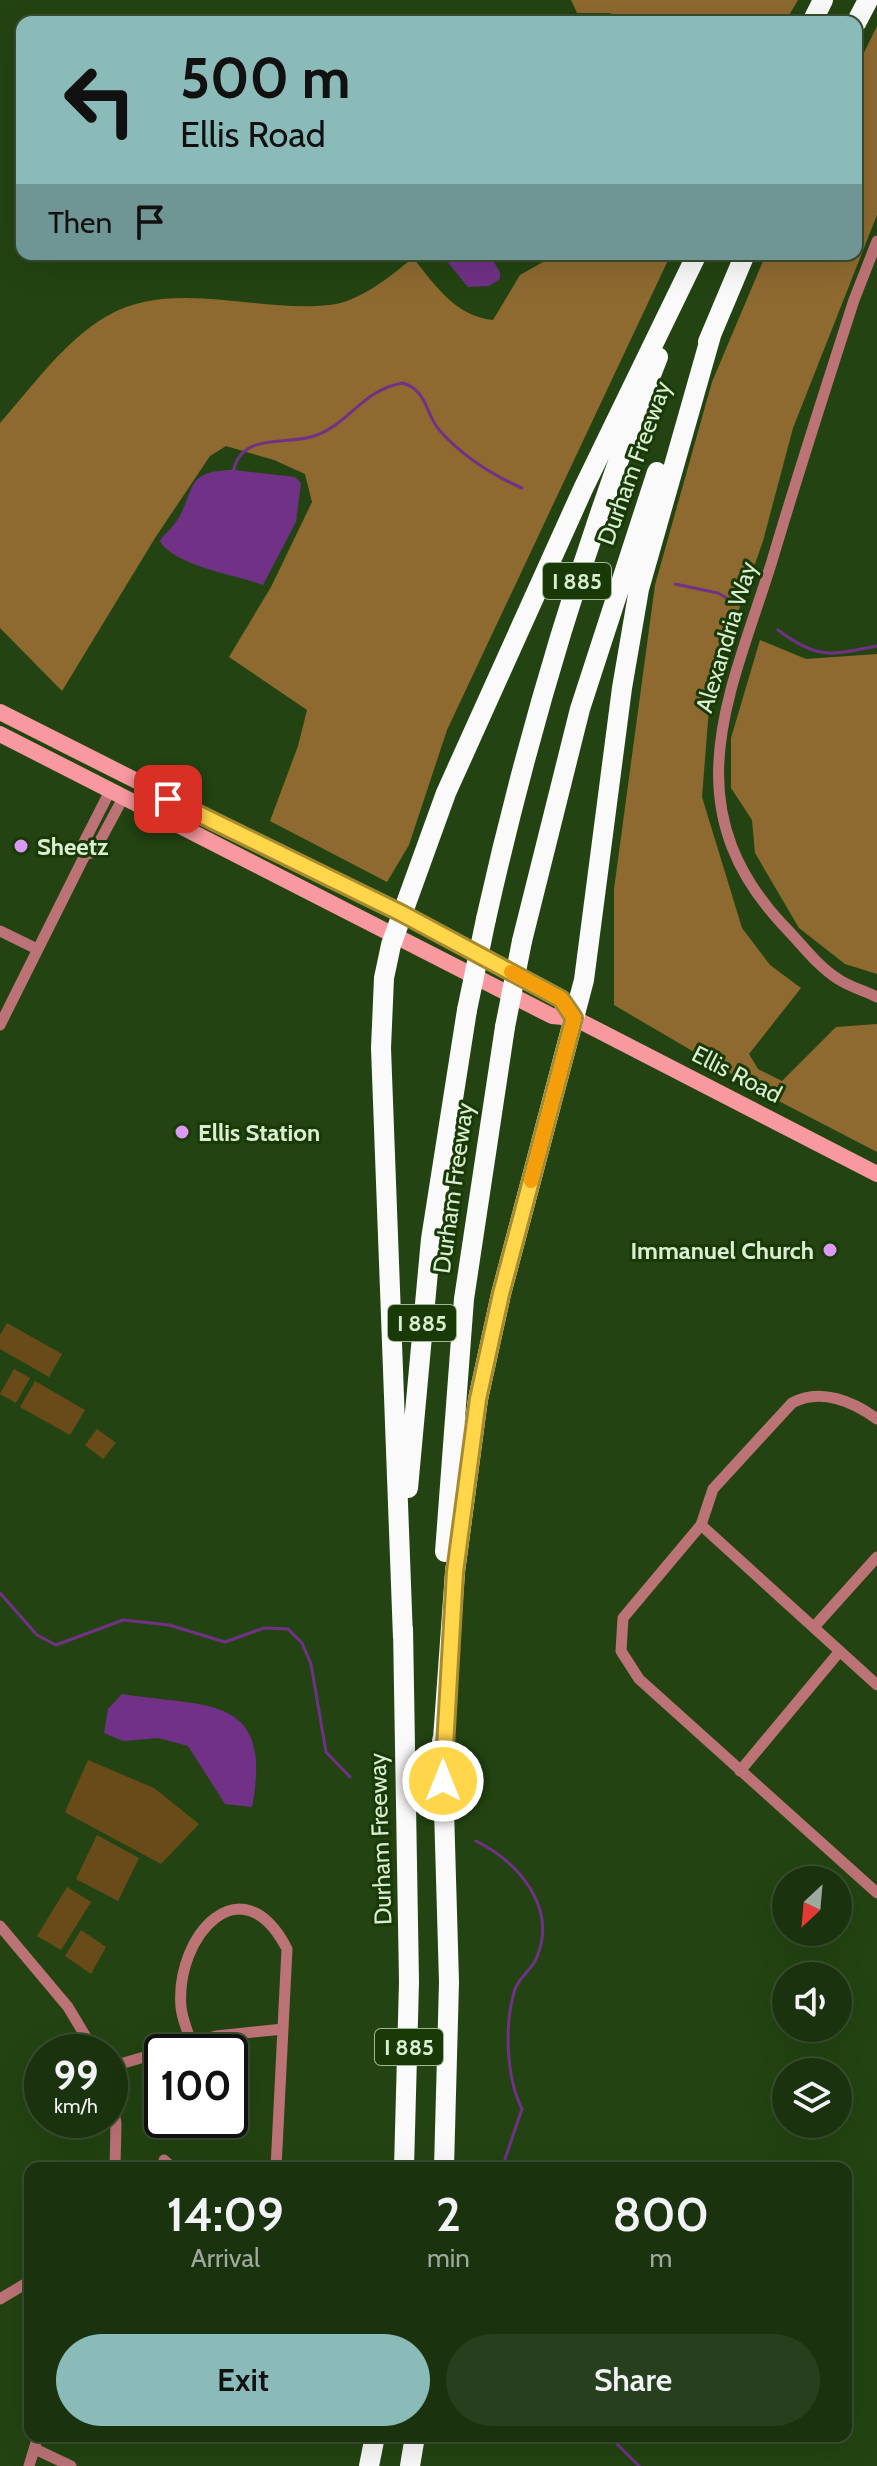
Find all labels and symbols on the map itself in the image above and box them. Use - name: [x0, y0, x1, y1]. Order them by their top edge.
- street label: Durham Freeway: [591, 377, 677, 549]
- street label: Alexandria Way: [689, 558, 763, 716]
- road number: I 885: [543, 563, 611, 599]
- pin: [134, 765, 202, 833]
- place label: Sheetz: [37, 832, 108, 861]
- marker: Sheetz: [12, 837, 30, 855]
- street label: Ellis Road: [687, 1039, 787, 1109]
- street label: Durham Freeway: [427, 1101, 479, 1275]
- place label: Ellis Station: [198, 1118, 320, 1147]
- marker: Ellis Station: [173, 1123, 191, 1141]
- place label: Immanuel Church: [630, 1236, 814, 1265]
- marker: Immanuel Church: [821, 1241, 839, 1259]
- road number: I 885: [388, 1305, 456, 1341]
- position arrow: [401, 1739, 485, 1823]
- street label: Durham Freeway: [363, 1752, 397, 1926]
- north arrow: [772, 1866, 852, 1946]
- road number: I 885: [375, 2029, 443, 2065]
- speed limit sign: 100: [144, 2034, 248, 2138]

